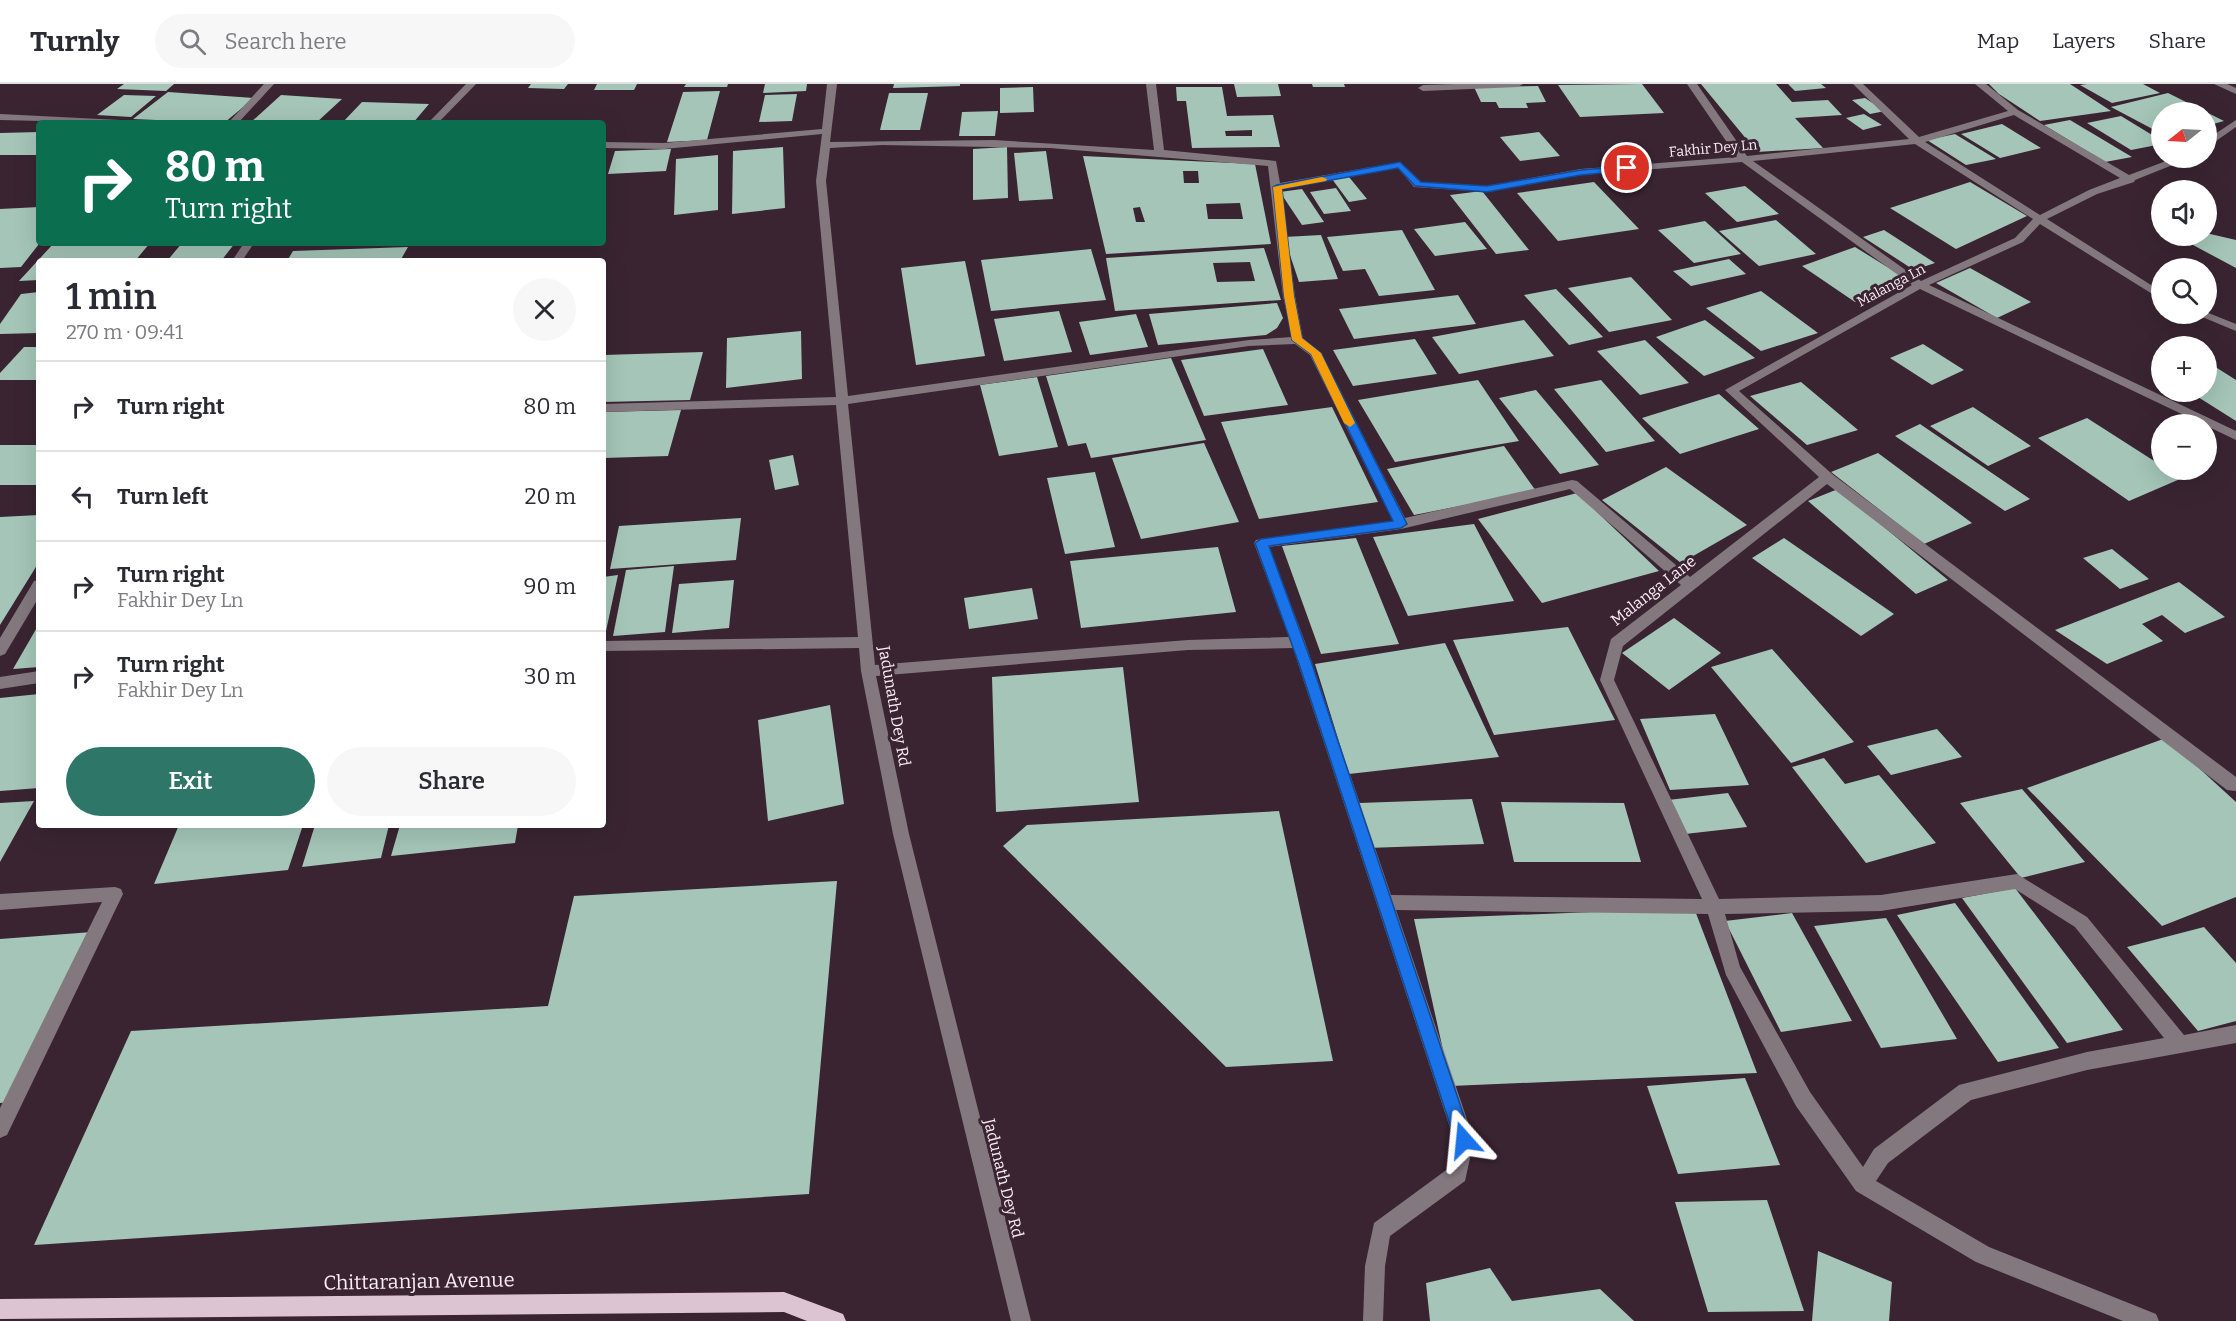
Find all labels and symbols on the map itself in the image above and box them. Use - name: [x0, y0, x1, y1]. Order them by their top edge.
- north arrow: [2151, 102, 2217, 168]
- street label: Fakhir Dey Ln: [1668, 136, 1758, 161]
- pin: [1601, 142, 1652, 193]
- street label: Malanga Ln: [1854, 260, 1928, 310]
- street label: Malanga Lane: [1607, 551, 1700, 630]
- street label: Jadunath Dey Rd: [874, 643, 915, 768]
- position arrow: [1432, 1108, 1496, 1172]
- street label: Jadunath Dey Rd: [979, 1116, 1028, 1240]
- street label: Chittaranjan Avenue: [323, 1267, 515, 1296]

